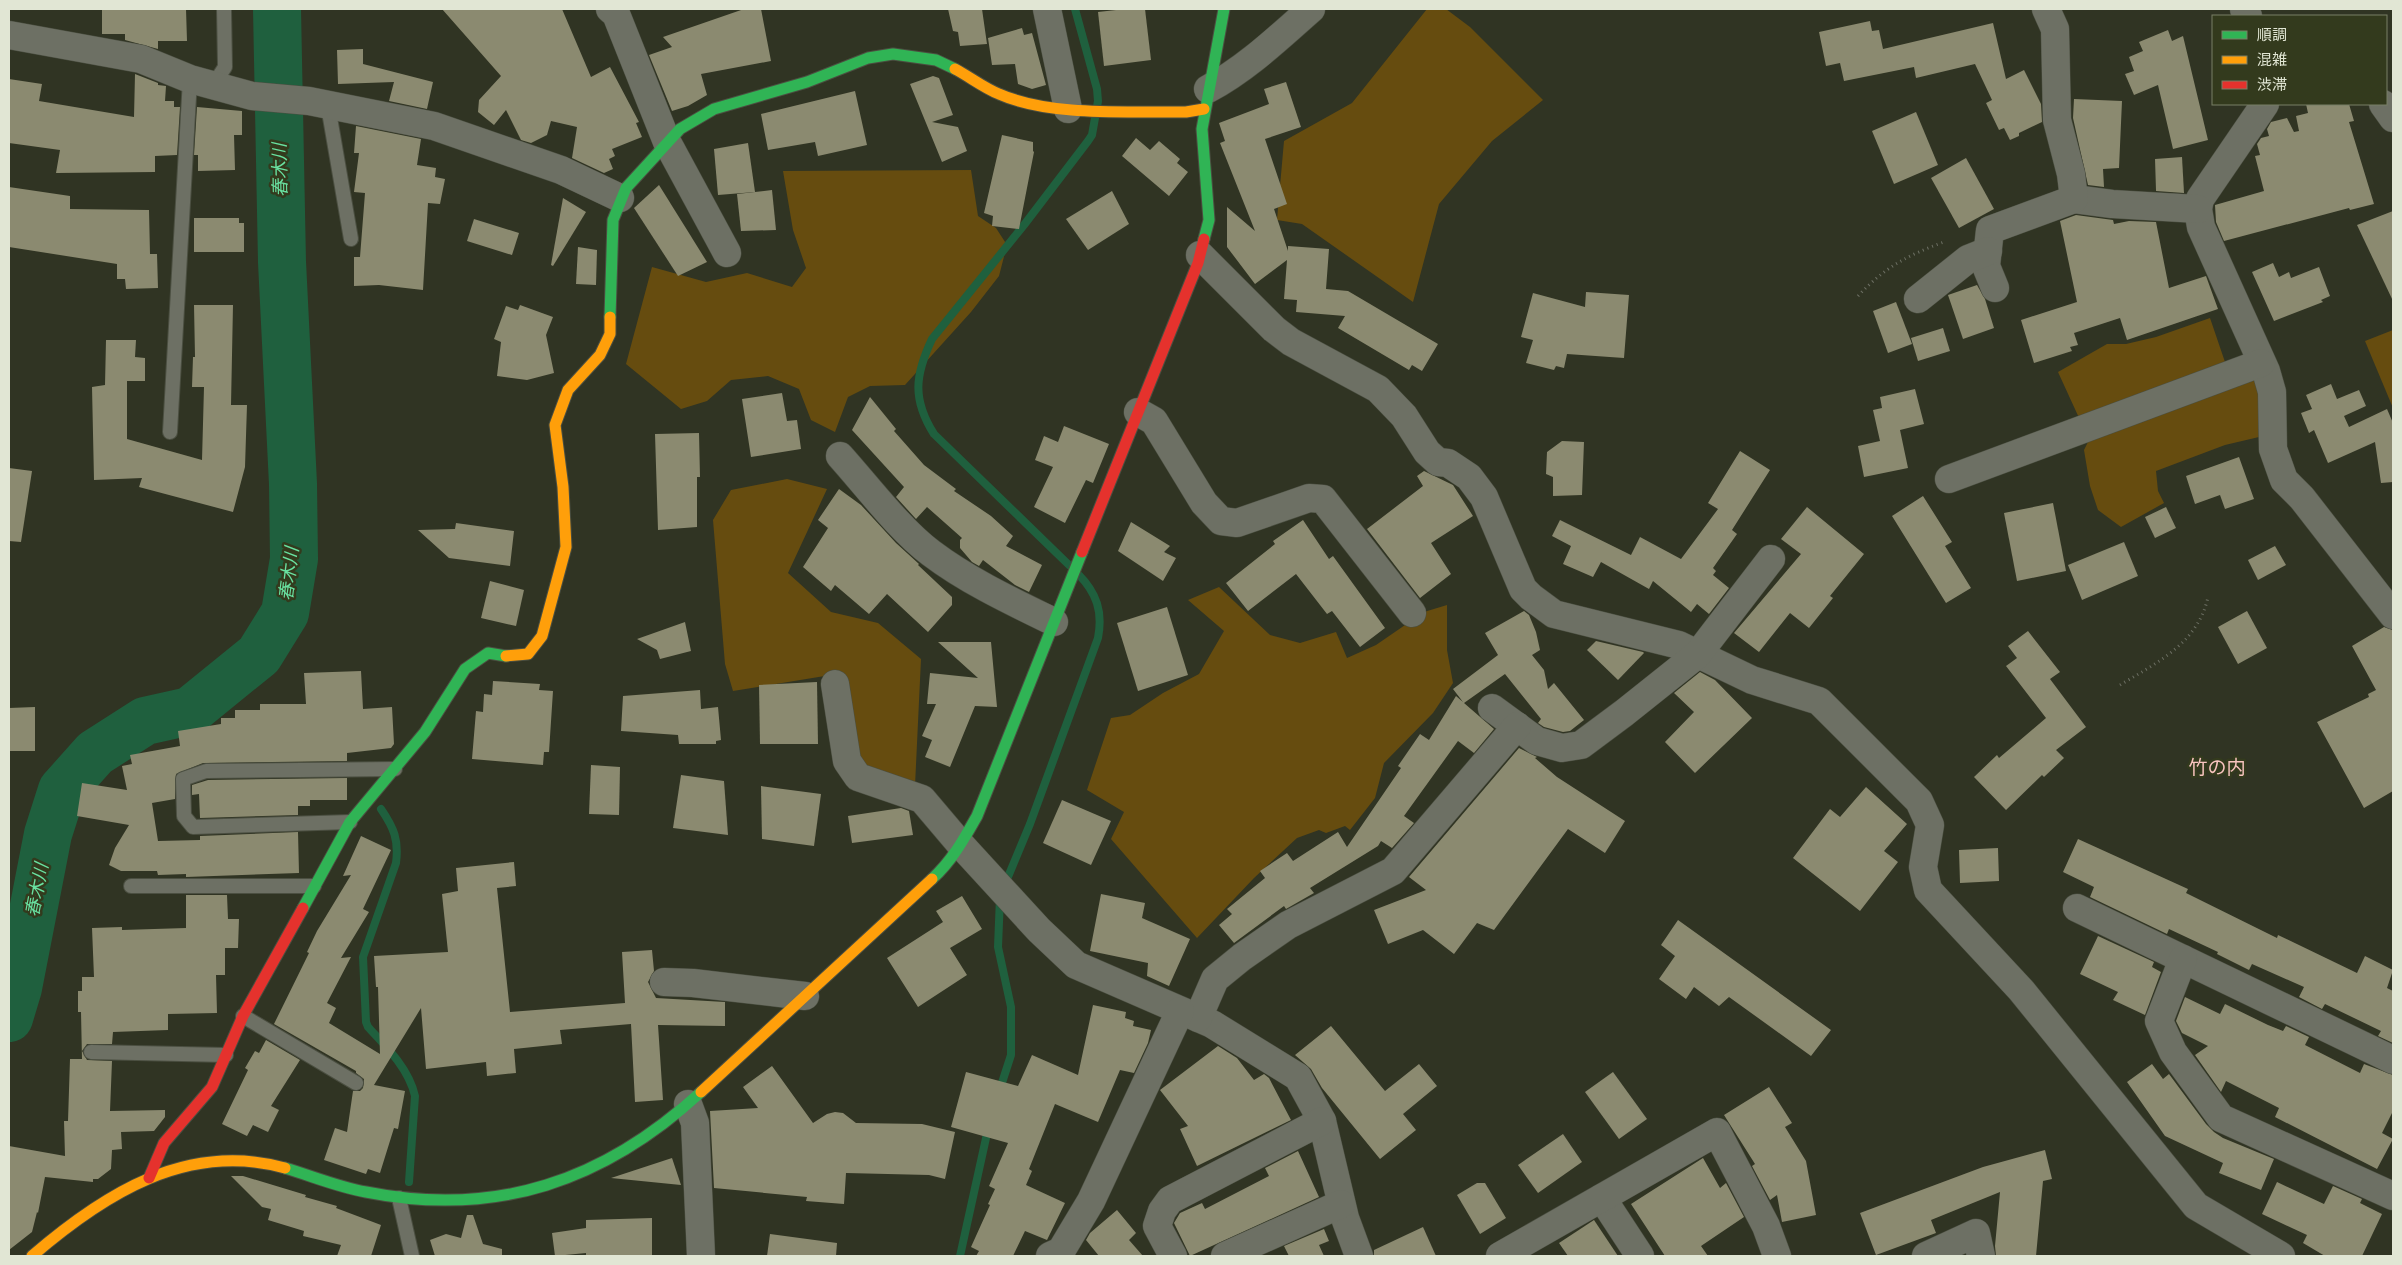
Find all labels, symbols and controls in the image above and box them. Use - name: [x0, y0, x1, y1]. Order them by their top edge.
- legend: [2212, 15, 2387, 105]
- text: 順調: [2257, 25, 2287, 43]
- text: 混雑: [2257, 50, 2287, 68]
- text: 渋滞: [2257, 75, 2287, 93]
- water label: 春木川: [267, 141, 290, 197]
- water label: 春木川: [274, 544, 302, 602]
- district label: 竹の内: [2188, 755, 2246, 778]
- water label: 春木川: [20, 859, 52, 918]

